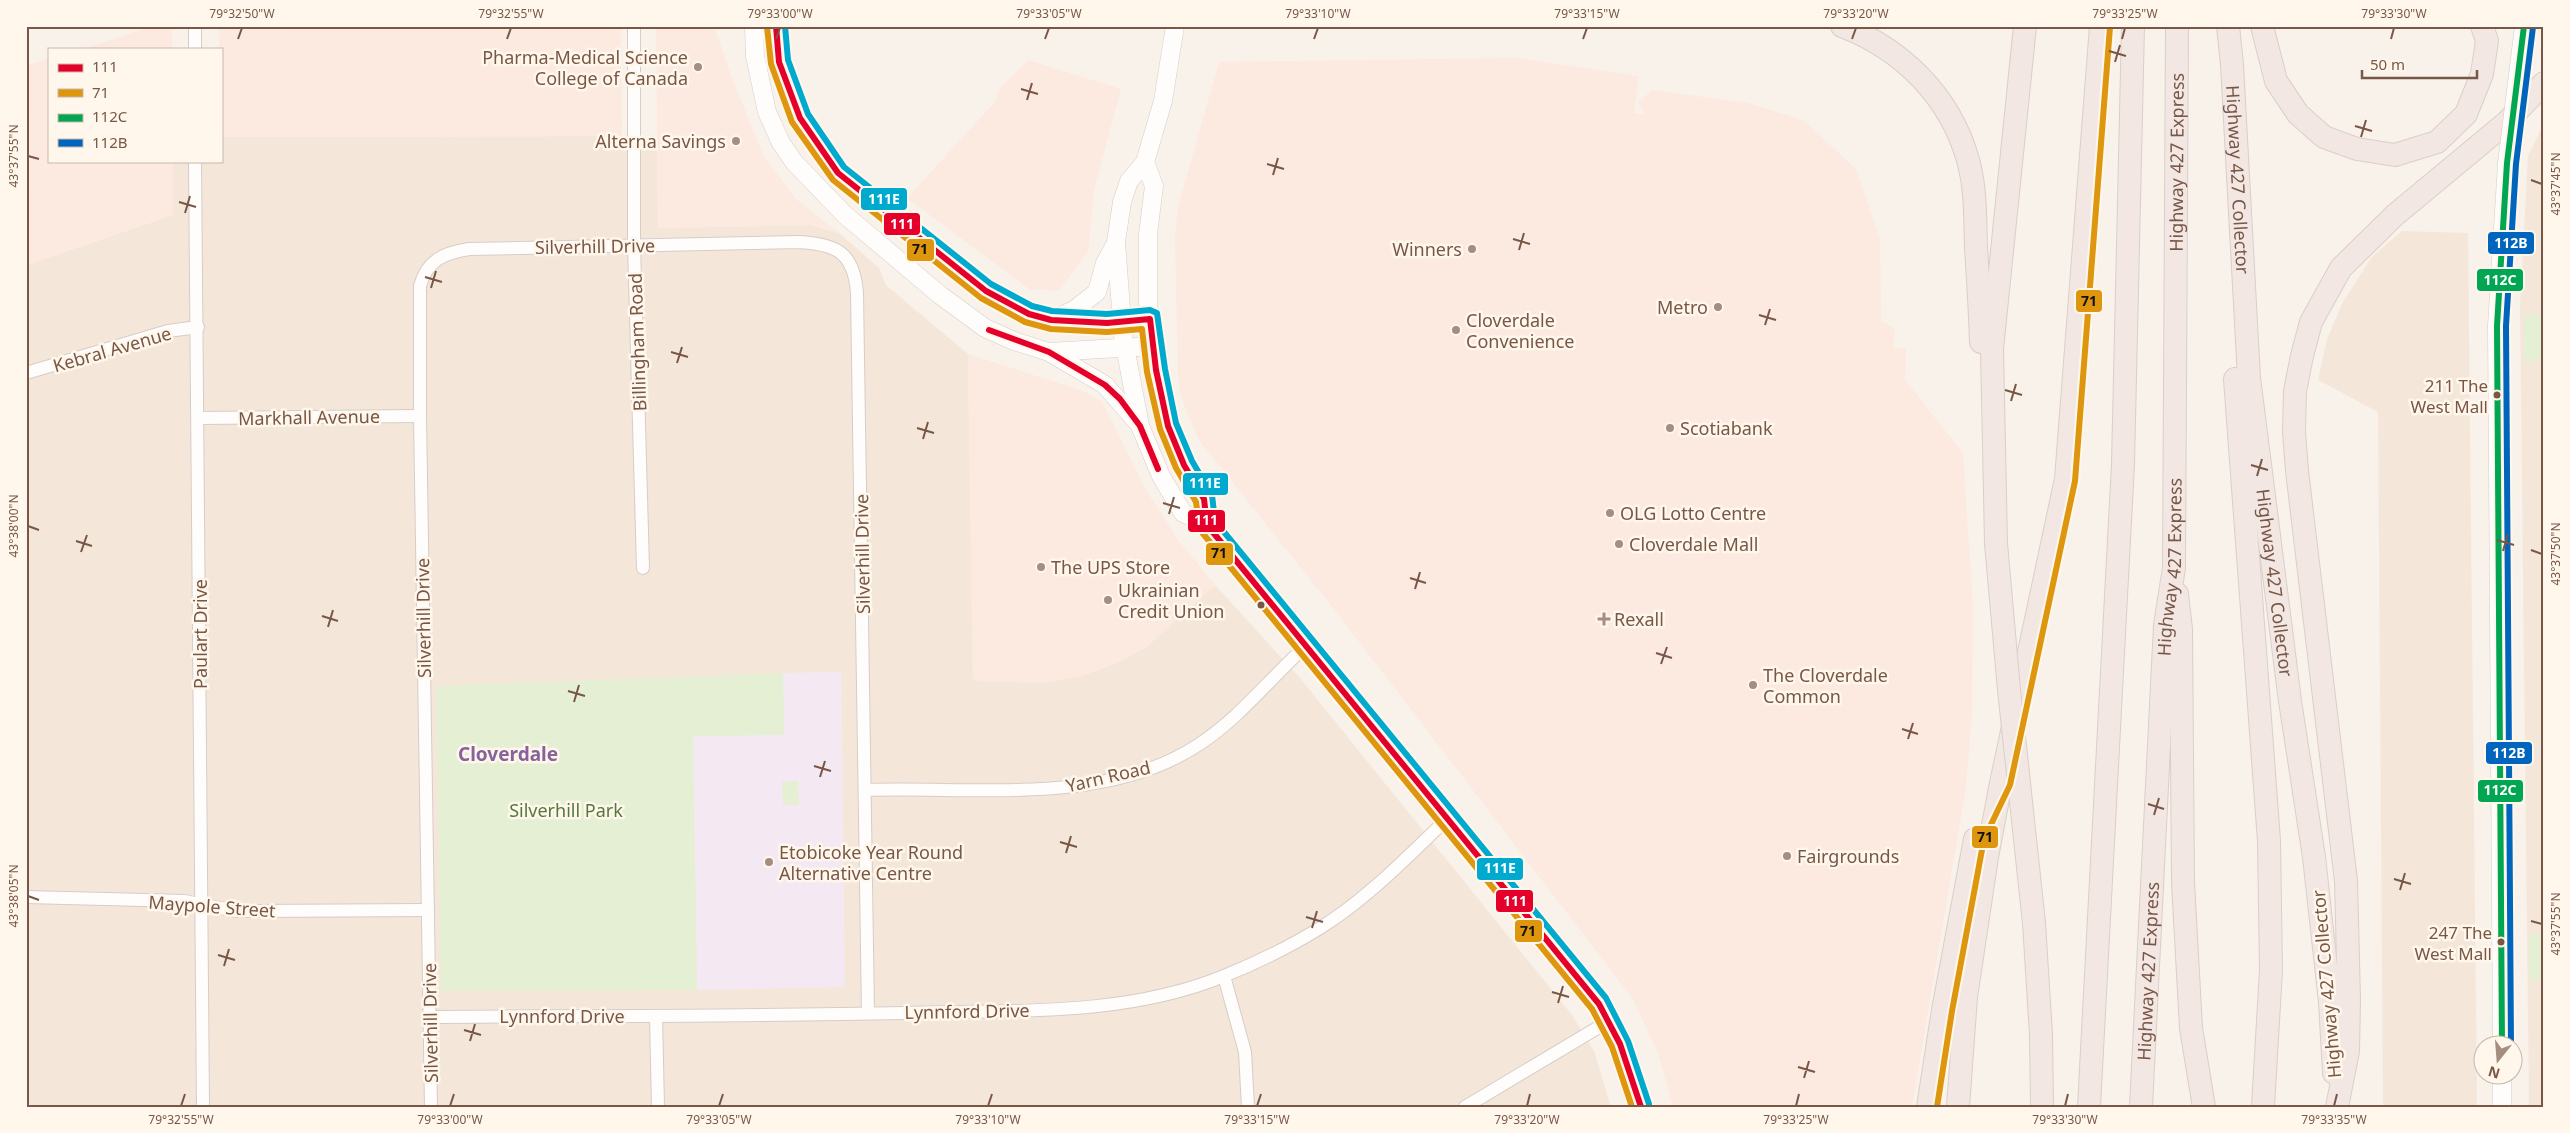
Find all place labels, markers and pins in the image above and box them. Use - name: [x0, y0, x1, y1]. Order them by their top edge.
- place label: Pharma-Medical Science College of Canada: [482, 45, 688, 90]
- marker: Pharma-Medical Science College of Canada: [692, 61, 704, 73]
- place label: Alterna Savings: [595, 129, 726, 153]
- marker: Alterna Savings: [730, 135, 742, 147]
- place label: Winners: [1392, 237, 1462, 261]
- marker: Winners: [1466, 243, 1478, 255]
- place label: Metro: [1657, 295, 1708, 319]
- marker: Metro: [1712, 301, 1724, 313]
- place label: Cloverdale Convenience: [1466, 308, 1575, 353]
- marker: Cloverdale Convenience: [1450, 324, 1462, 336]
- place label: 211 The West Mall: [2411, 374, 2488, 418]
- marker: 211 The West Mall: [2492, 390, 2502, 400]
- place label: Scotiabank: [1680, 416, 1773, 440]
- marker: Scotiabank: [1664, 422, 1676, 434]
- place label: OLG Lotto Centre: [1620, 501, 1766, 525]
- marker: OLG Lotto Centre: [1604, 507, 1616, 519]
- place label: Cloverdale Mall: [1629, 532, 1758, 556]
- marker: Cloverdale Mall: [1613, 538, 1625, 550]
- place label: The UPS Store: [1051, 555, 1170, 579]
- marker: The UPS Store: [1035, 561, 1047, 573]
- place label: Ukrainian Credit Union: [1118, 578, 1224, 623]
- marker: Ukrainian Credit Union: [1102, 594, 1114, 606]
- unlabelled marker: [1256, 600, 1266, 610]
- place label: Rexall: [1614, 607, 1664, 631]
- marker: Rexall: [1598, 613, 1610, 625]
- place label: The Cloverdale Common: [1763, 663, 1888, 708]
- marker: The Cloverdale Common: [1747, 679, 1759, 691]
- place label: Etobicoke Year Round Alternative Centre: [779, 840, 963, 885]
- place label: Fairgrounds: [1797, 844, 1899, 868]
- marker: Fairgrounds: [1781, 850, 1793, 862]
- marker: Etobicoke Year Round Alternative Centre: [763, 856, 775, 868]
- place label: 247 The West Mall: [2415, 921, 2492, 965]
- marker: 247 The West Mall: [2496, 937, 2506, 947]

